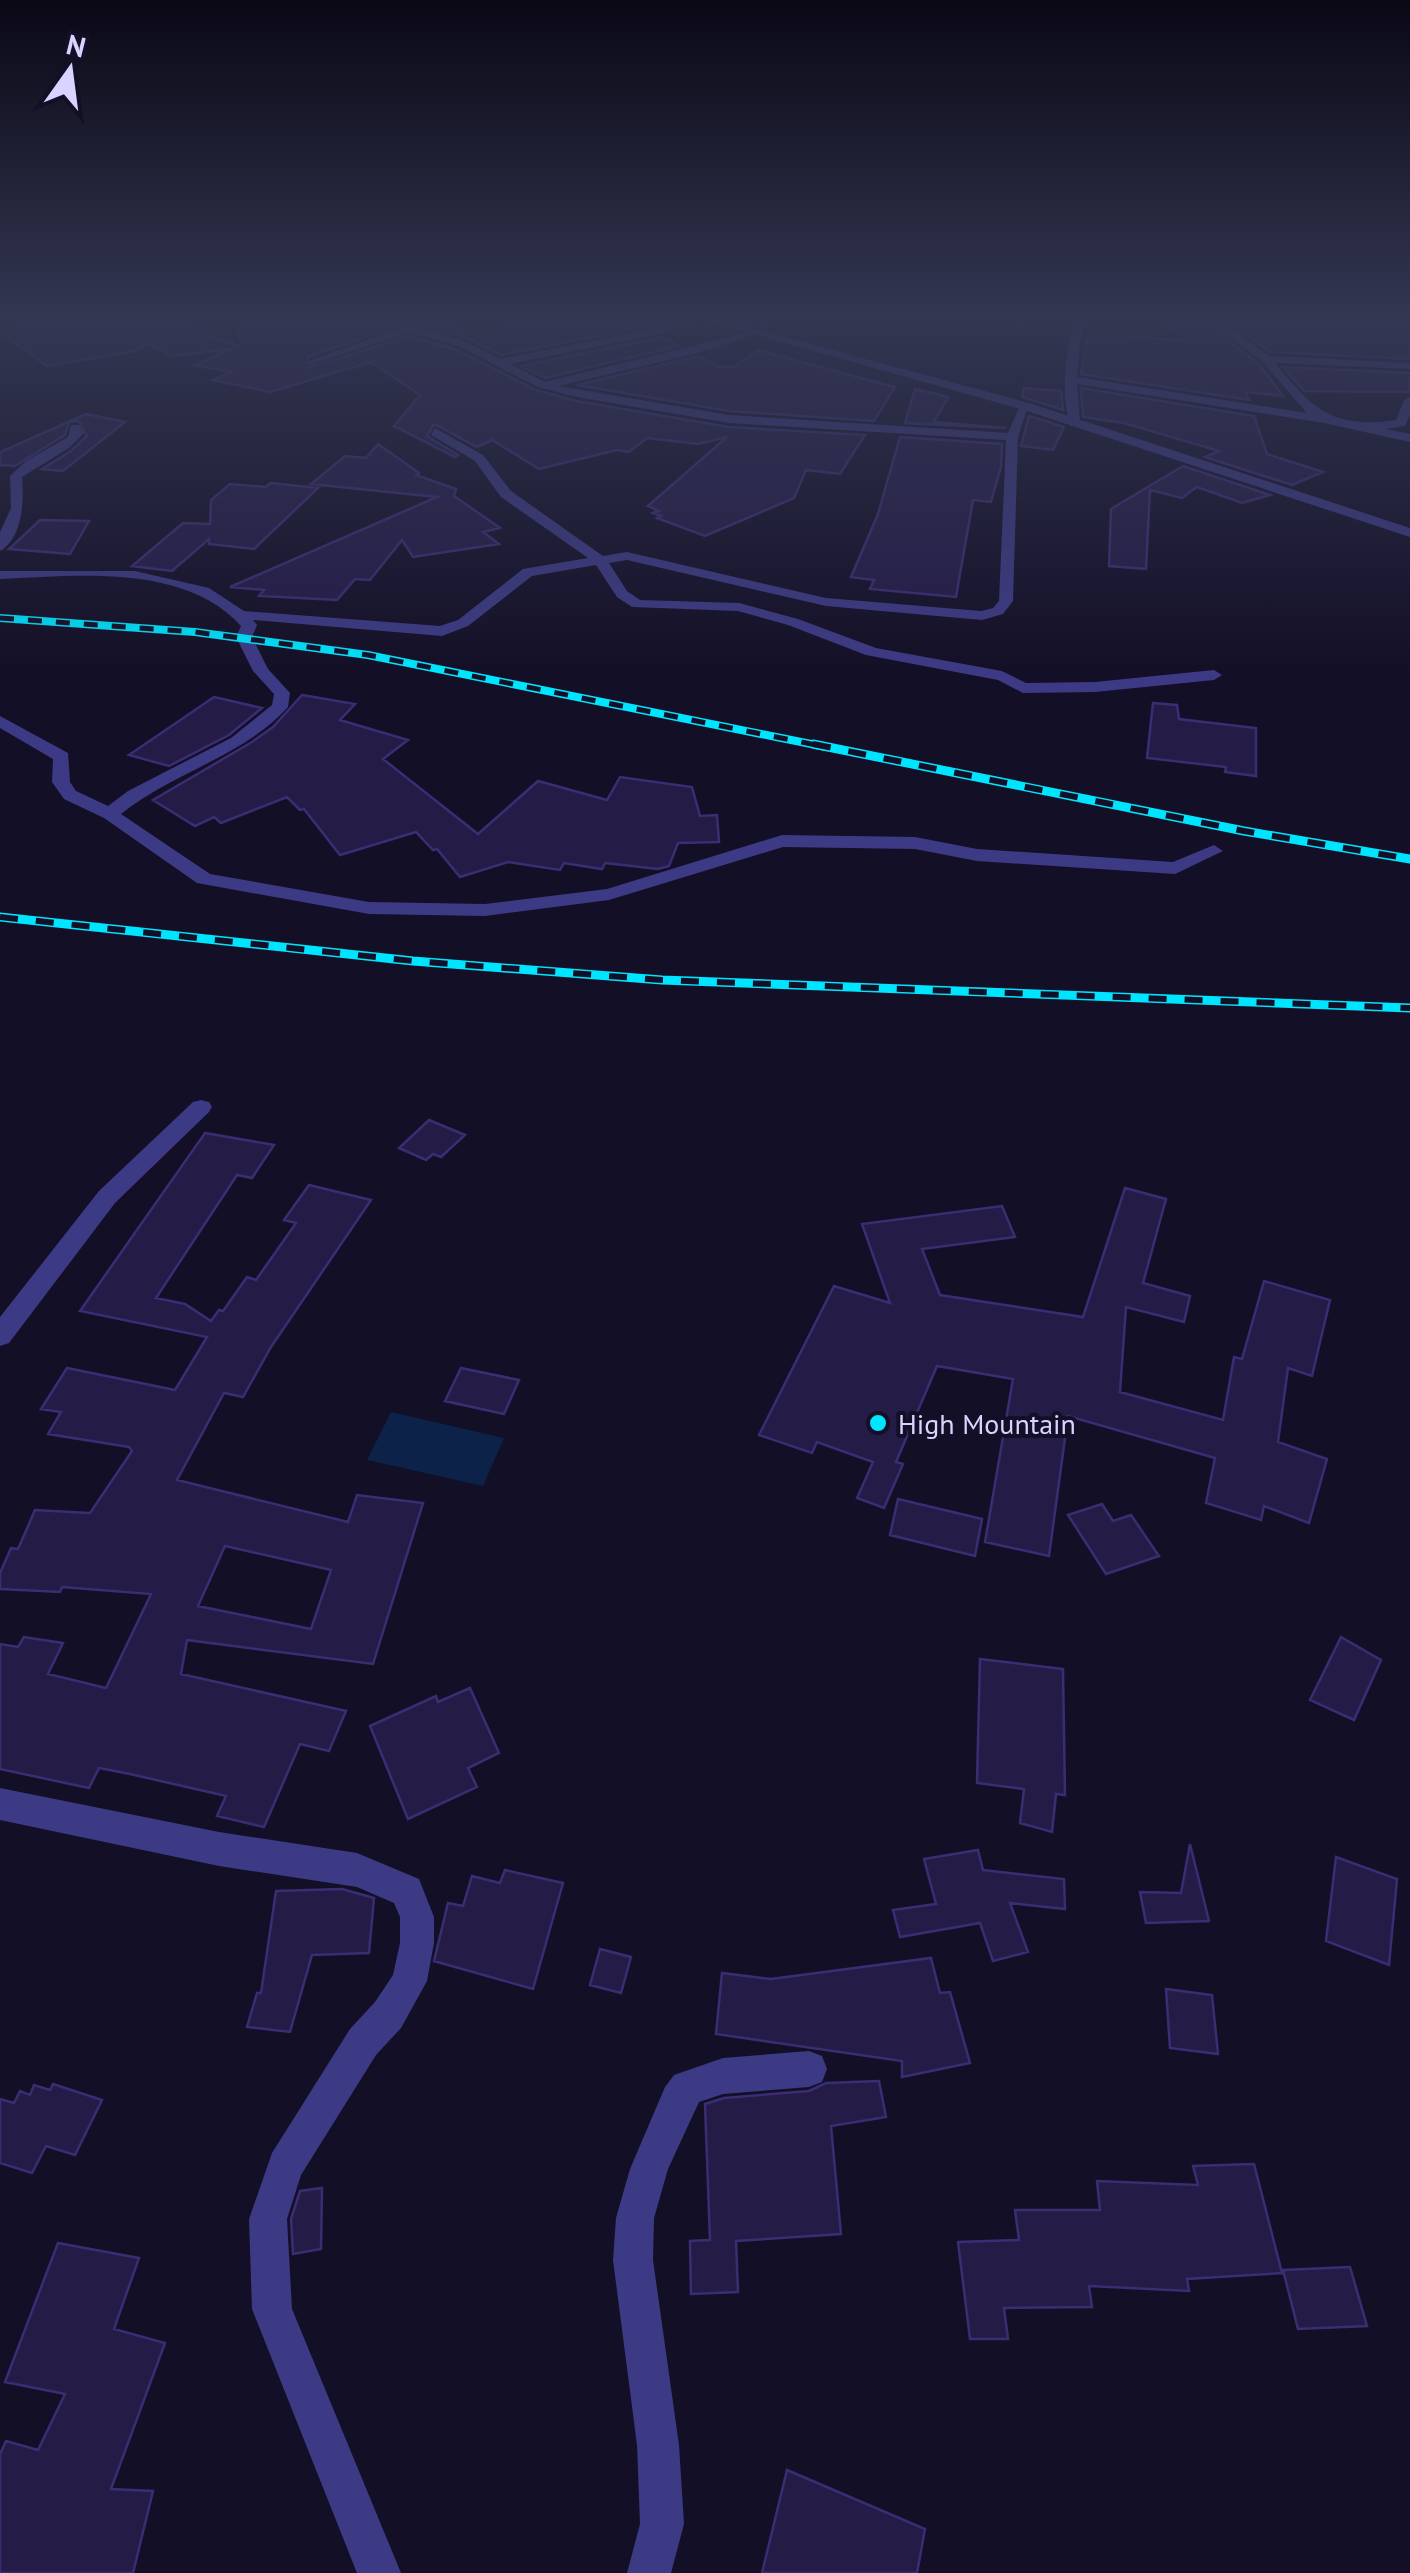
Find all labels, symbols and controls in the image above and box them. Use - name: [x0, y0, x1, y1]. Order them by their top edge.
- north arrow: [20, 20, 120, 120]
- text: N: [63, 25, 90, 65]
- place label: High Mountain: [898, 1405, 1076, 1442]
- marker: High Mountain: [867, 1412, 889, 1434]

